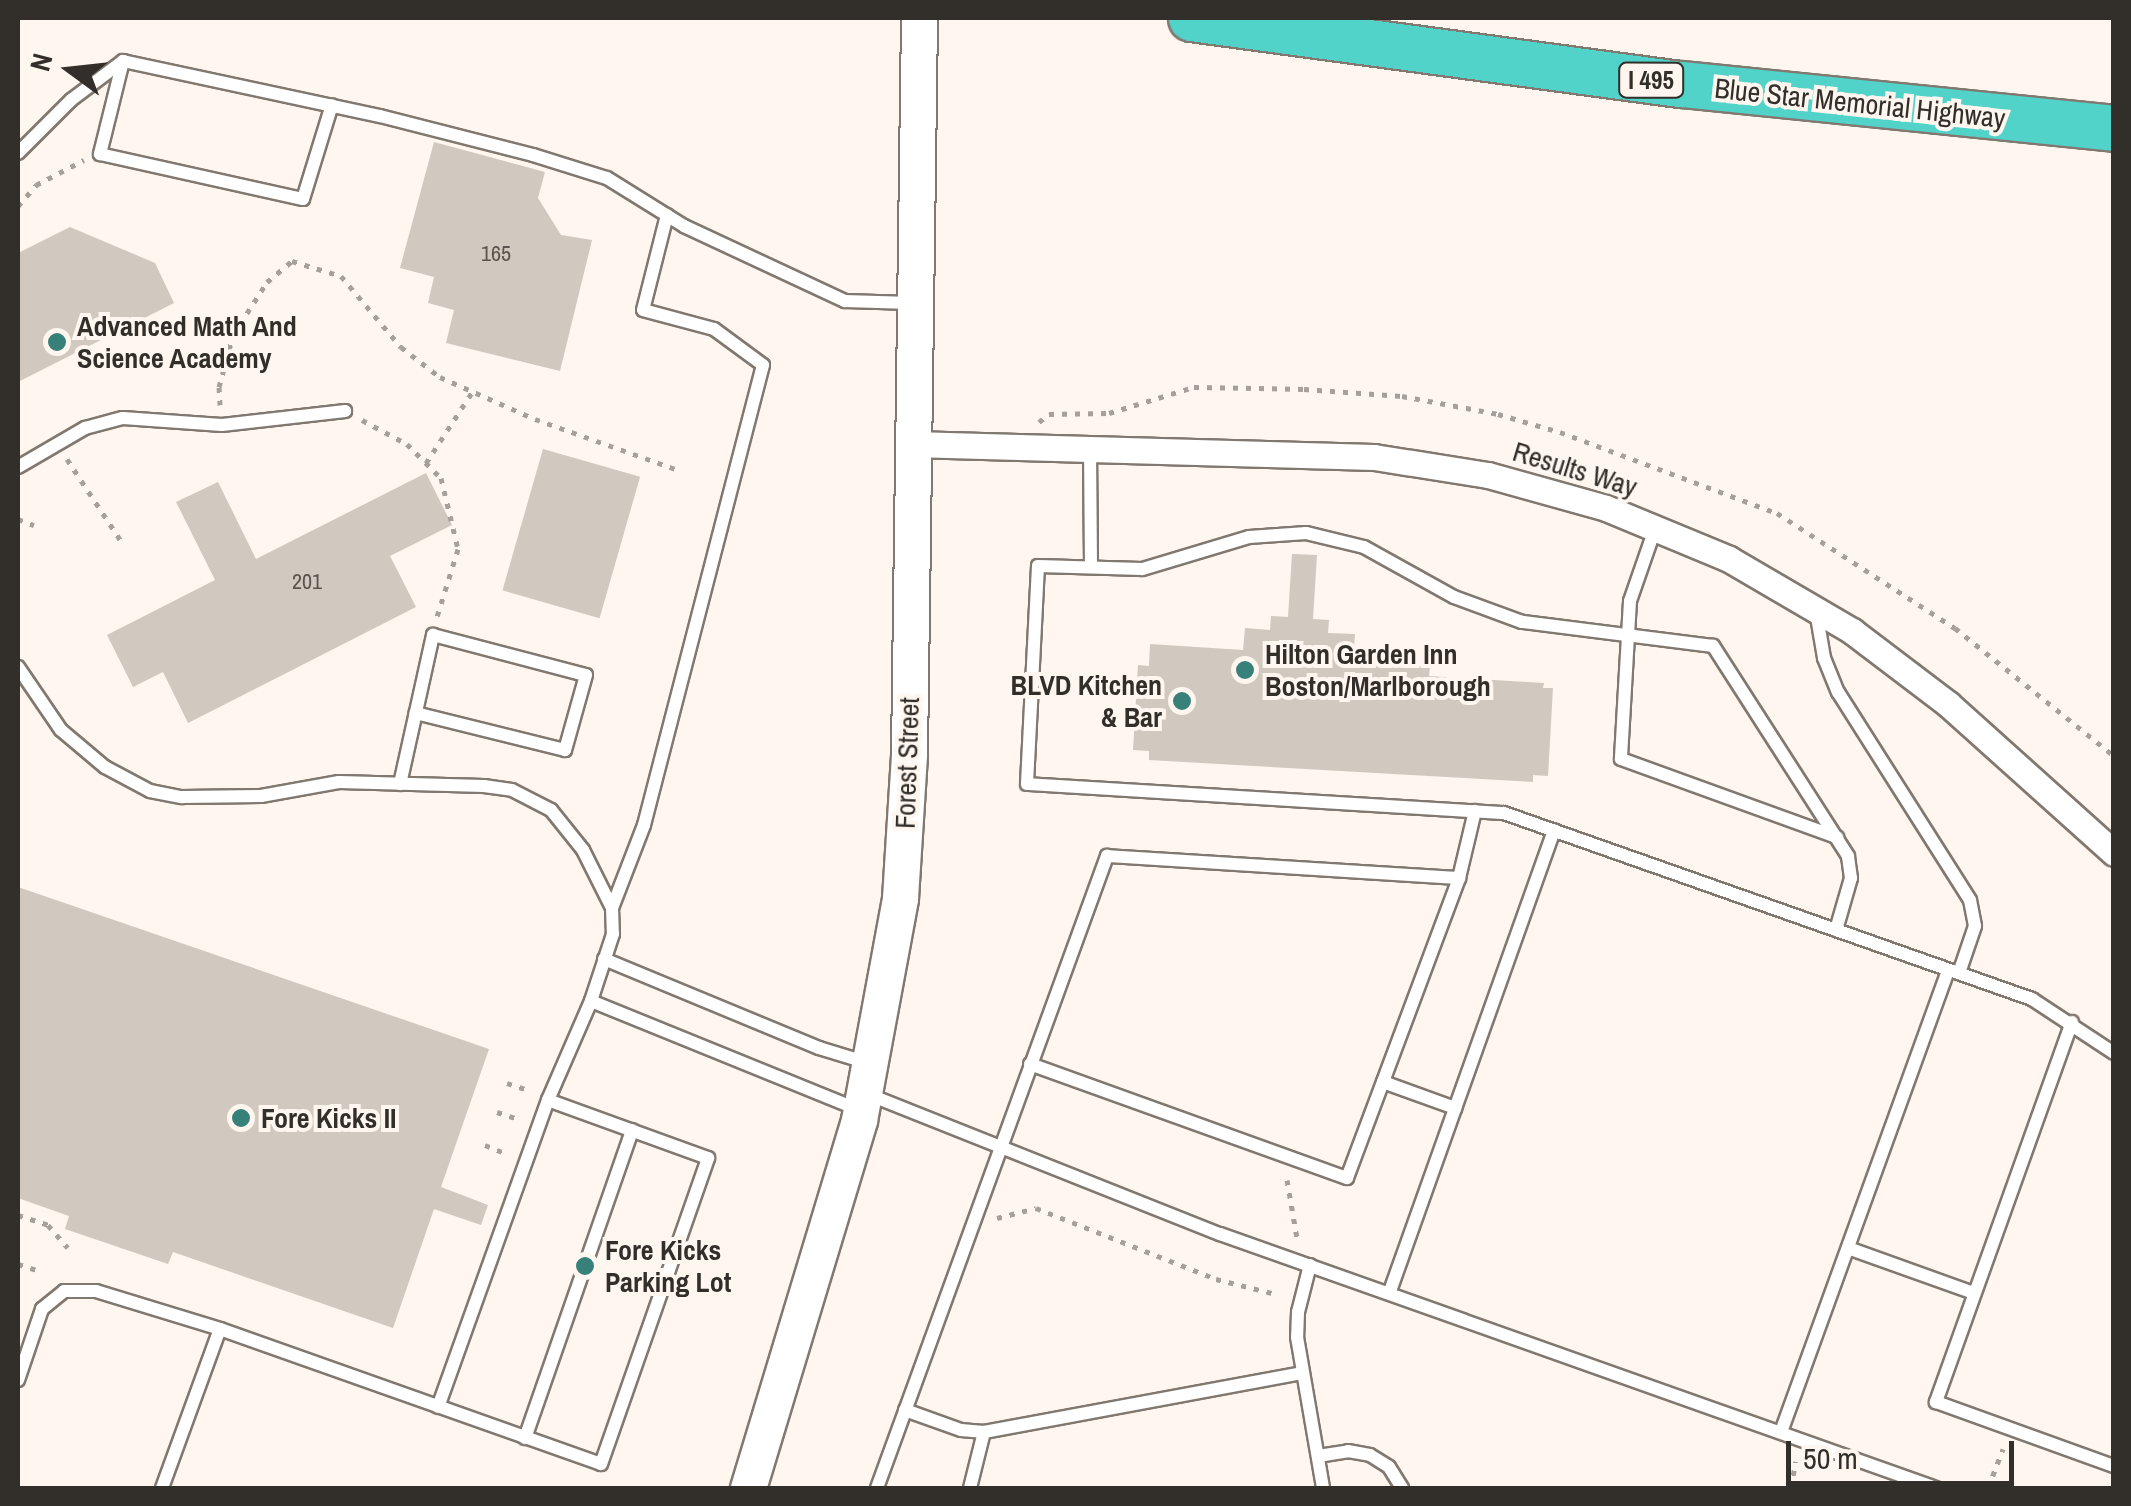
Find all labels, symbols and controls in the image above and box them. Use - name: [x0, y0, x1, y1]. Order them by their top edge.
- north arrow: [20, 20, 120, 120]
- text: N: [21, 49, 62, 75]
- road number: I 495: [1616, 60, 1686, 100]
- street label: Blue Star Memorial Highway: [1713, 71, 2007, 135]
- house number: 165: [481, 241, 511, 267]
- place label: Advanced Math And Science Academy: [77, 309, 298, 375]
- marker: Advanced Math And Science Academy: [46, 331, 68, 353]
- street label: Results Way: [1509, 434, 1641, 504]
- house number: 201: [292, 569, 322, 595]
- place label: Hilton Garden Inn Boston/Marlborough: [1265, 637, 1491, 703]
- marker: Hilton Garden Inn Boston/Marlborough: [1234, 659, 1256, 681]
- place label: BLVD Kitchen & Bar: [1011, 668, 1162, 734]
- marker: BLVD Kitchen & Bar: [1171, 690, 1193, 712]
- street label: Forest Street: [888, 697, 926, 829]
- place label: Fore Kicks II: [261, 1101, 396, 1135]
- marker: Fore Kicks II: [230, 1107, 252, 1129]
- place label: Fore Kicks Parking Lot: [605, 1233, 731, 1299]
- marker: Fore Kicks Parking Lot: [574, 1255, 596, 1277]
- scale bar: [1791, 1421, 2018, 1483]
- text: 50 m: [1803, 1438, 1858, 1478]

